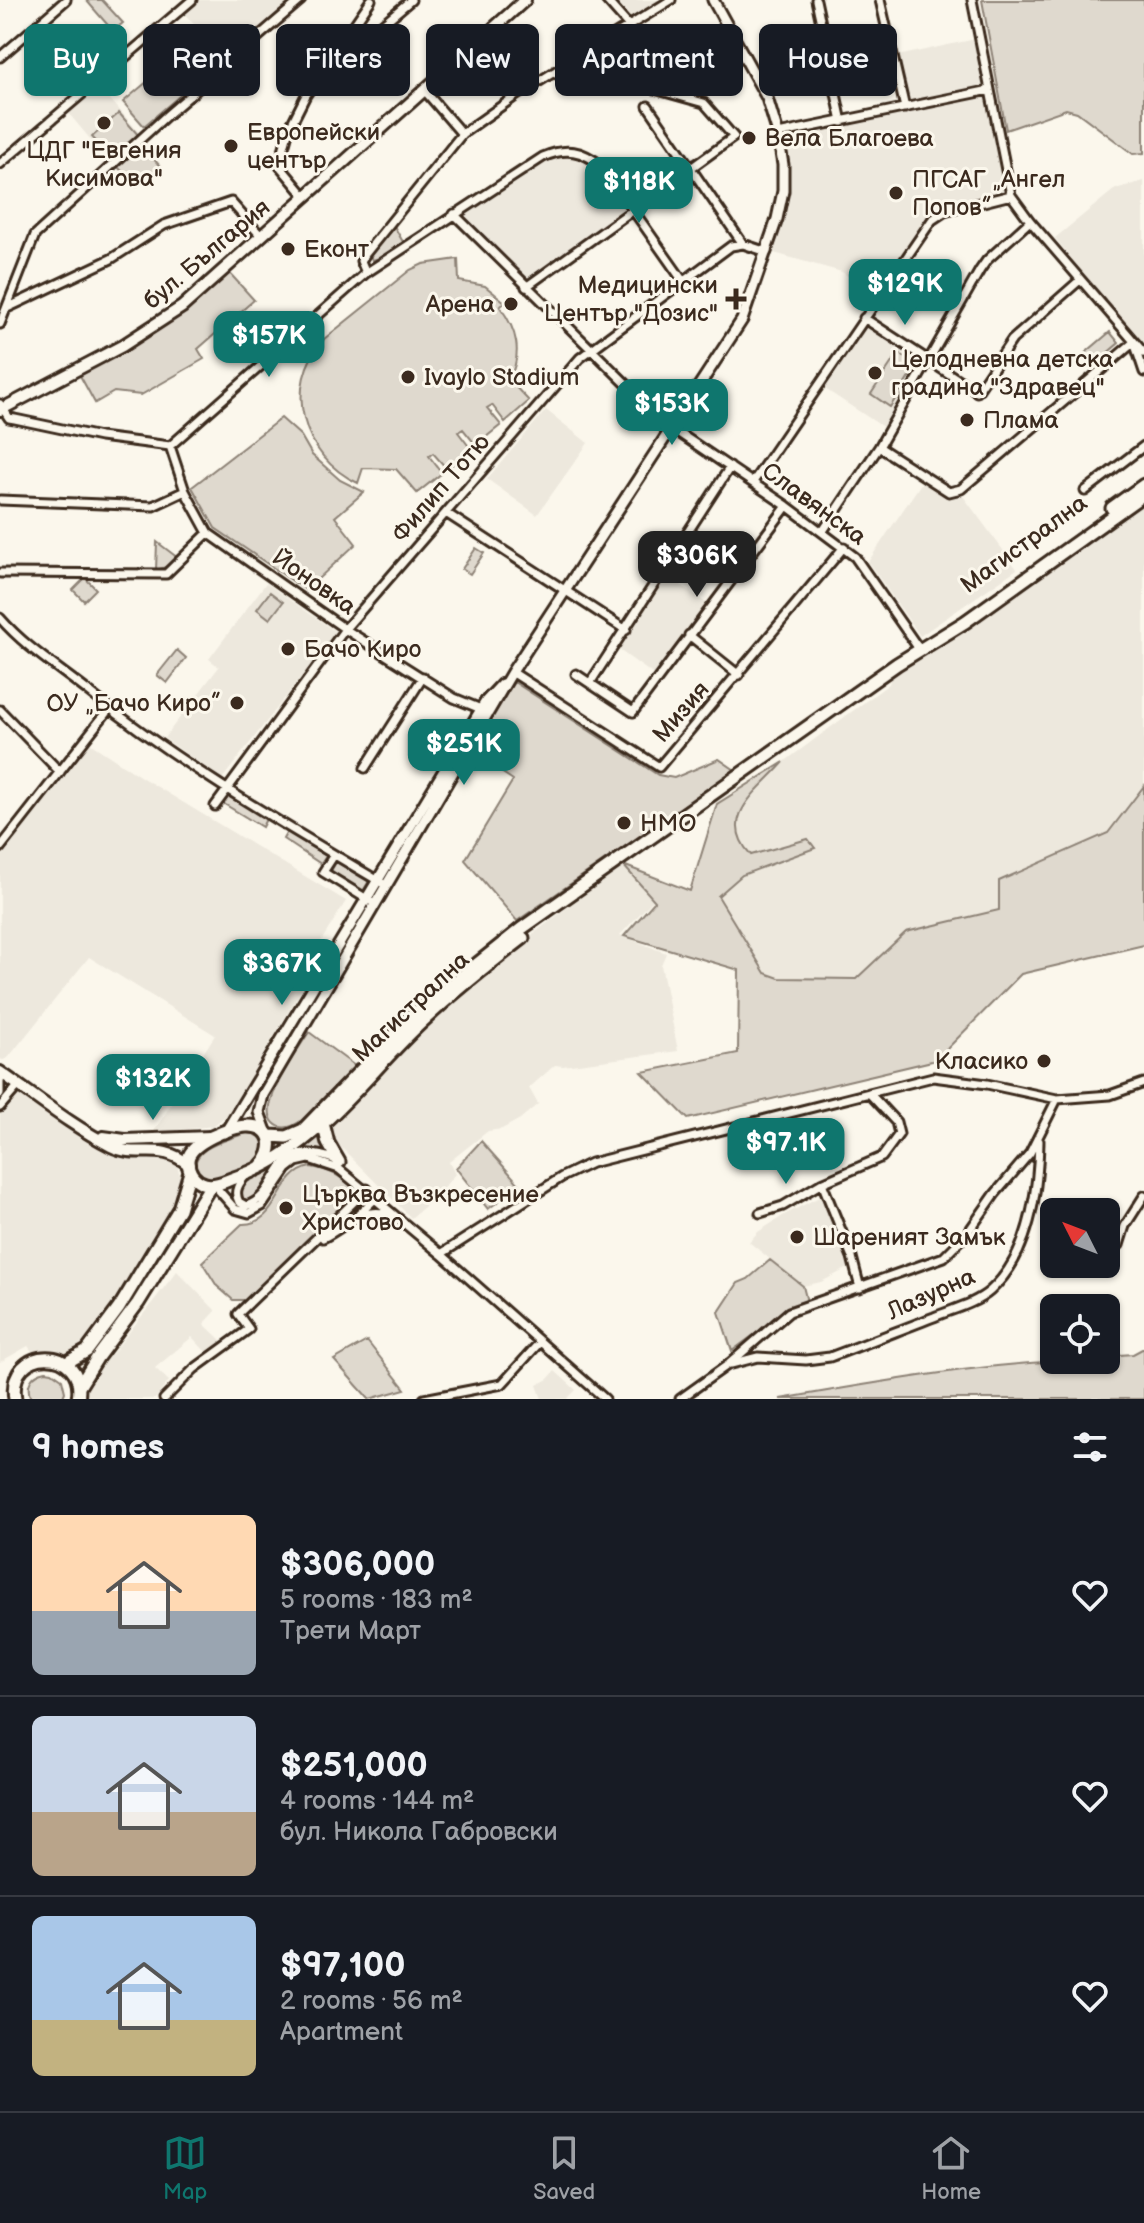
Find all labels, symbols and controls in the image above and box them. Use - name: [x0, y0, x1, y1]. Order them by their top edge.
- chip: Buy: [24, 24, 127, 96]
- chip: Rent: [143, 24, 260, 96]
- chip: Filters: [276, 24, 410, 96]
- chip: New: [426, 24, 539, 96]
- chip: Apartment: [555, 24, 743, 96]
- chip: House: [759, 24, 897, 96]
- marker: ЦДГ "Евгения Кисимова": [95, 114, 113, 132]
- place label: Европейски център: [247, 118, 380, 175]
- place label: Вела Благоева: [765, 124, 934, 153]
- marker: Вела Благоева: [740, 129, 758, 147]
- place label: ЦДГ "Евгения Кисимова": [26, 136, 182, 193]
- marker: Европейски център: [222, 137, 240, 155]
- pin: $118K: [583, 157, 695, 225]
- place label: ПГСАГ „Ангел Попов”: [912, 165, 1065, 222]
- text: $118K: [603, 167, 675, 198]
- marker: ПГСАГ „Ангел Попов”: [887, 184, 905, 202]
- street label: бул. България: [138, 193, 276, 315]
- place label: Еконт: [304, 235, 369, 264]
- marker: Еконт: [279, 240, 297, 258]
- pin: $129K: [849, 259, 961, 327]
- text: $129K: [867, 269, 943, 300]
- place label: Медицински Център "Дозис": [544, 271, 718, 328]
- marker: Медицински Център "Дозис": [725, 288, 747, 310]
- place label: Арена: [425, 290, 495, 319]
- marker: Арена: [502, 295, 520, 313]
- pin: $157K: [213, 311, 325, 379]
- text: $157K: [231, 321, 307, 352]
- place label: Целодневна детска градина "Здравец": [891, 345, 1114, 402]
- place label: Ivaylo Stadium: [424, 363, 579, 392]
- marker: Целодневна детска градина "Здравец": [866, 364, 884, 382]
- marker: Ivaylo Stadium: [399, 368, 417, 386]
- pin: $153K: [616, 379, 728, 447]
- text: $153K: [634, 389, 710, 420]
- place label: Плама: [983, 406, 1059, 435]
- marker: Плама: [958, 411, 976, 429]
- street label: Филип Тотю: [386, 428, 496, 548]
- street label: Славянска: [756, 456, 872, 552]
- street label: Магистрална: [955, 488, 1093, 600]
- pin: $306K: [641, 531, 753, 599]
- text: $306K: [656, 541, 738, 572]
- street label: Йоновка: [267, 543, 361, 621]
- place label: Бачо Киро: [304, 635, 421, 664]
- marker: Бачо Киро: [279, 640, 297, 658]
- street label: Мизия: [647, 675, 715, 749]
- place label: ОУ „Бачо Киро”: [47, 689, 221, 718]
- marker: ОУ „Бачо Киро”: [228, 694, 246, 712]
- pin: $251K: [408, 719, 520, 787]
- text: $251K: [426, 729, 502, 760]
- place label: HMO: [640, 809, 697, 838]
- marker: HMO: [615, 814, 633, 832]
- pin: $367K: [226, 939, 338, 1007]
- street label: Магистрална: [347, 946, 475, 1068]
- text: $367K: [242, 949, 322, 980]
- place label: Класико: [935, 1047, 1028, 1076]
- marker: Класико: [1035, 1052, 1053, 1070]
- pin: $132K: [97, 1054, 209, 1122]
- text: $132K: [115, 1064, 191, 1095]
- pin: $97.1K: [721, 1118, 851, 1186]
- text: $97.1K: [745, 1128, 827, 1159]
- place label: Църква Възкресение Христово: [302, 1180, 539, 1237]
- north arrow: [1040, 1198, 1120, 1278]
- map controls: [1040, 1198, 1120, 1374]
- marker: Църква Възкресение Христово: [277, 1199, 295, 1217]
- place label: Шареният Замък: [813, 1223, 1006, 1252]
- marker: Шареният Замък: [788, 1228, 806, 1246]
- street label: Лазурна: [882, 1262, 980, 1327]
- button: locate: [1040, 1294, 1120, 1374]
- icon: filters: [1068, 1425, 1112, 1469]
- text: 9 homes: [32, 1427, 164, 1468]
- text: $306,000: [280, 1544, 435, 1585]
- icon: home: [96, 1547, 192, 1643]
- icon: heart: [1068, 1573, 1112, 1617]
- text: 5 rooms · 183 m²: [280, 1585, 473, 1616]
- text: Трети Март: [280, 1616, 421, 1647]
- text: $251,000: [280, 1745, 428, 1786]
- icon: home: [96, 1748, 192, 1844]
- icon: heart: [1068, 1774, 1112, 1818]
- text: 4 rooms · 144 m²: [280, 1786, 474, 1817]
- text: бул. Никола Габровски: [280, 1817, 558, 1848]
- text: $97,100: [280, 1945, 405, 1986]
- icon: home: [96, 1948, 192, 2044]
- icon: heart: [1068, 1974, 1112, 2018]
- text: 2 rooms · 56 m²: [280, 1986, 463, 2017]
- text: Apartment: [280, 2017, 403, 2048]
- tab: Map: [163, 2131, 207, 2206]
- tab: Saved: [533, 2131, 595, 2206]
- tab: Home: [921, 2131, 981, 2206]

